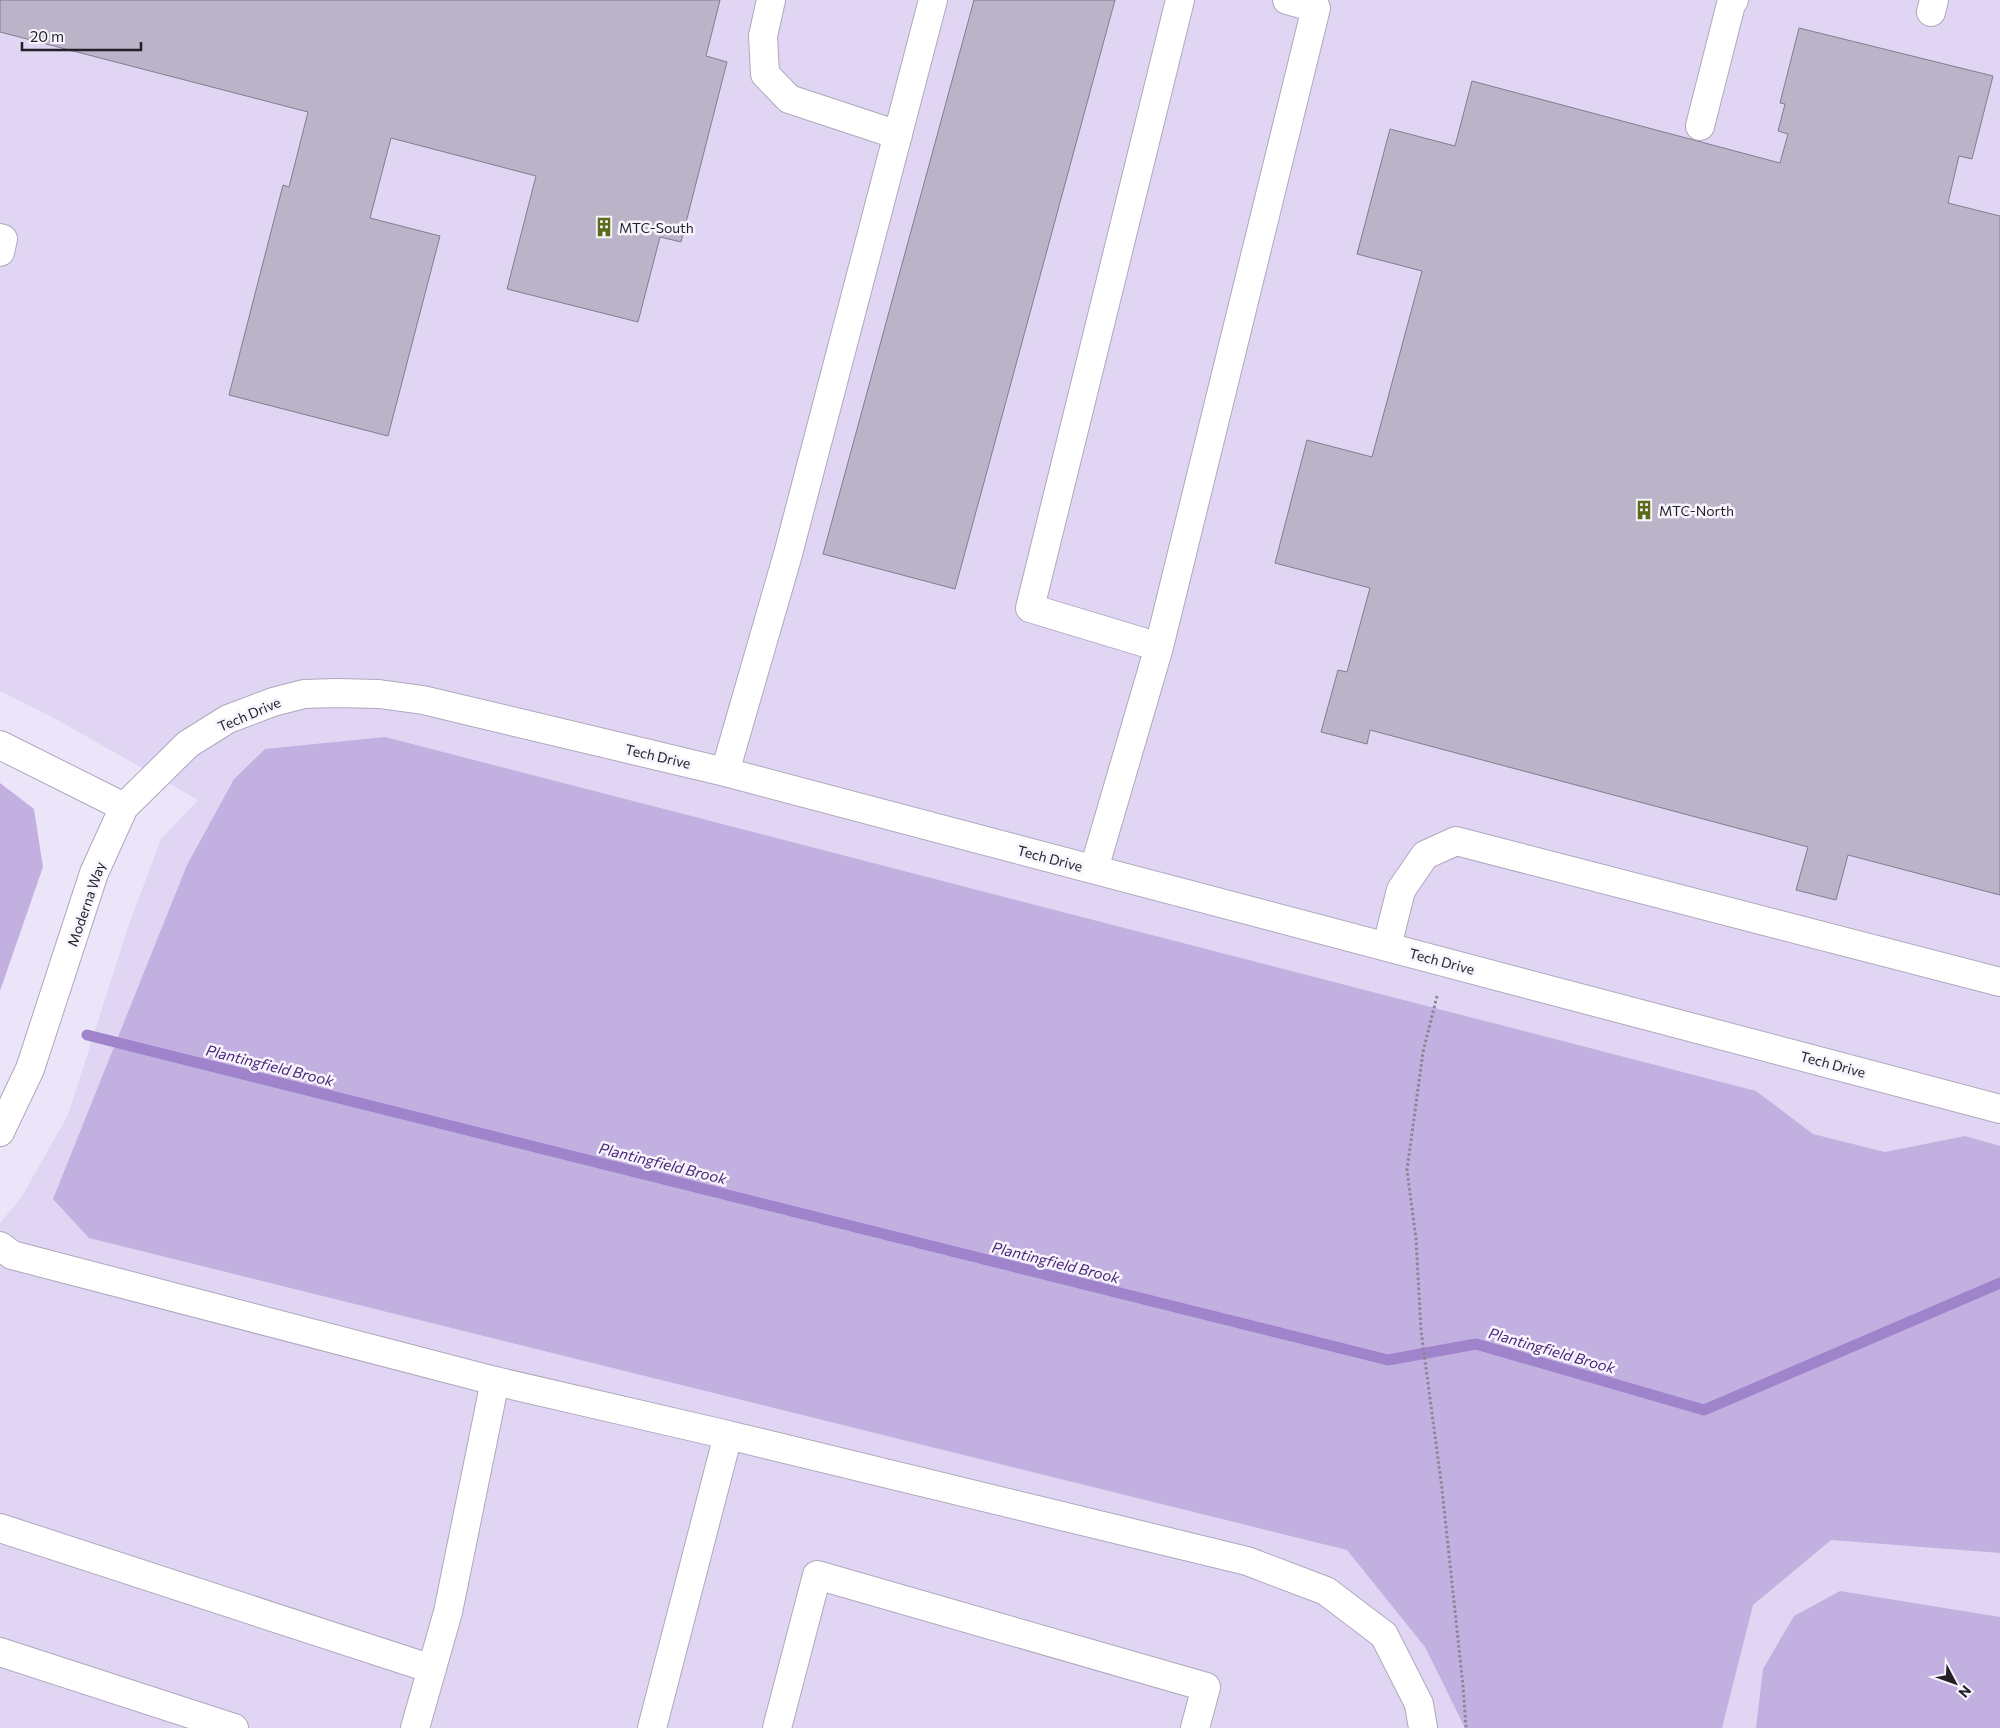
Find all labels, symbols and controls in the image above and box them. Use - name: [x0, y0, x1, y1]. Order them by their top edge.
- scale bar: [22, 20, 141, 52]
- text: 20 m: [30, 27, 64, 45]
- building icon: MTC-South: [593, 216, 615, 238]
- place label: MTC-South: [619, 219, 694, 236]
- building icon: MTC-North: [1633, 499, 1655, 521]
- place label: MTC-North: [1659, 502, 1734, 519]
- street label: Tech Drive: [215, 693, 283, 735]
- street label: Tech Drive: [624, 740, 692, 772]
- street label: Tech Drive: [1016, 841, 1084, 875]
- street label: Moderna Way: [64, 859, 108, 949]
- street label: Tech Drive: [1408, 944, 1476, 978]
- water label: Plantingfield Brook: [204, 1040, 337, 1090]
- street label: Tech Drive: [1799, 1047, 1867, 1081]
- water label: Plantingfield Brook: [597, 1138, 730, 1188]
- water label: Plantingfield Brook: [990, 1237, 1123, 1287]
- water label: Plantingfield Brook: [1487, 1323, 1618, 1377]
- north arrow: [1930, 1658, 1980, 1708]
- text: N: [1955, 1682, 1975, 1701]

